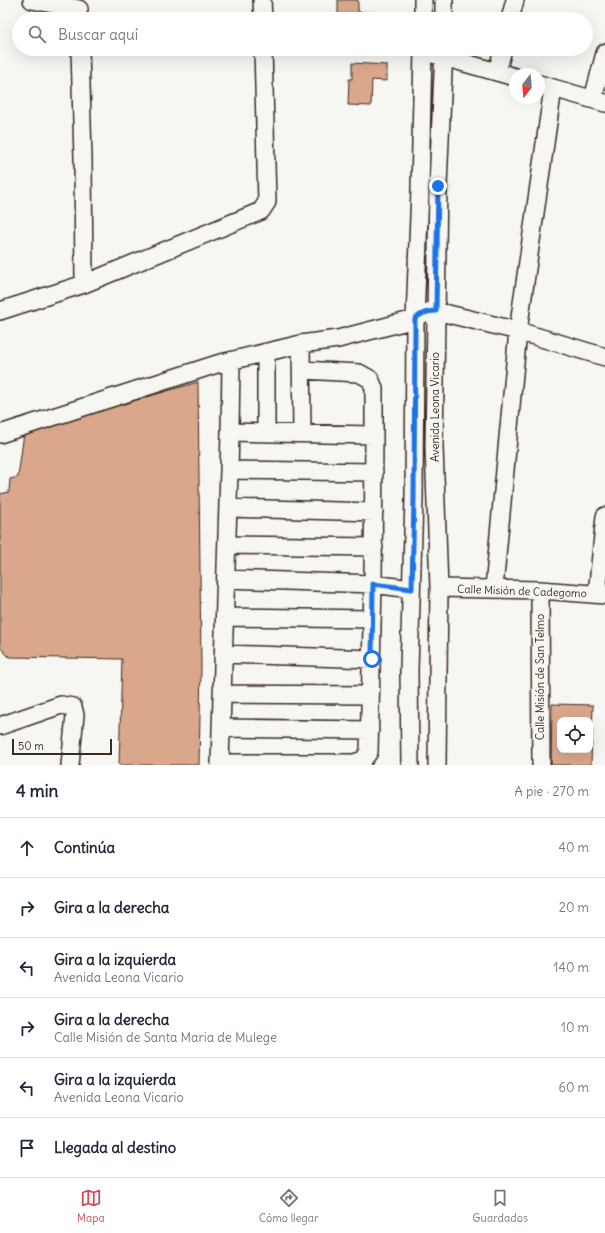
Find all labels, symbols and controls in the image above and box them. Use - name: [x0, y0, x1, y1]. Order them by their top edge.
- search box: [12, 12, 593, 56]
- icon: search: [26, 23, 48, 45]
- text: Buscar aquí: [58, 25, 138, 44]
- north arrow: [509, 68, 545, 104]
- route end: [429, 177, 447, 195]
- street label: Avenida Leona Vicario: [428, 352, 442, 462]
- street label: Calle Misión de Cadegomo: [457, 582, 587, 600]
- street label: Calle Misión de San Telmo: [533, 614, 547, 740]
- route start: [363, 650, 381, 668]
- map controls: [557, 717, 593, 753]
- button: locate: [557, 717, 593, 753]
- scale bar: [12, 737, 112, 756]
- text: 50 m: [18, 739, 44, 753]
- text: 4 min: [16, 780, 58, 802]
- text: A pie · 270 m: [515, 783, 589, 800]
- icon: ahead: [16, 837, 38, 859]
- text: Continúa: [54, 838, 115, 857]
- text: 40 m: [558, 839, 589, 856]
- icon: right: [16, 897, 38, 919]
- text: Gira a la derecha: [54, 898, 169, 917]
- text: 20 m: [559, 899, 589, 916]
- text: Gira a la izquierda: [54, 950, 176, 969]
- icon: left: [16, 957, 38, 979]
- text: 140 m: [553, 959, 589, 976]
- text: Avenida Leona Vicario: [54, 969, 184, 986]
- text: Gira a la derecha: [54, 1010, 169, 1029]
- icon: right: [16, 1017, 38, 1039]
- text: 10 m: [561, 1019, 589, 1036]
- text: Calle Misión de Santa Maria de Mulege: [54, 1029, 277, 1046]
- text: Gira a la izquierda: [54, 1070, 176, 1089]
- icon: left: [16, 1077, 38, 1099]
- text: 60 m: [558, 1079, 589, 1096]
- text: Avenida Leona Vicario: [54, 1089, 184, 1106]
- icon: arrive: [16, 1137, 38, 1159]
- text: Llegada al destino: [54, 1138, 176, 1157]
- tab: Mapa: [77, 1187, 105, 1225]
- tab: Cómo llegar: [259, 1187, 318, 1225]
- tab: Guardados: [473, 1187, 528, 1225]

